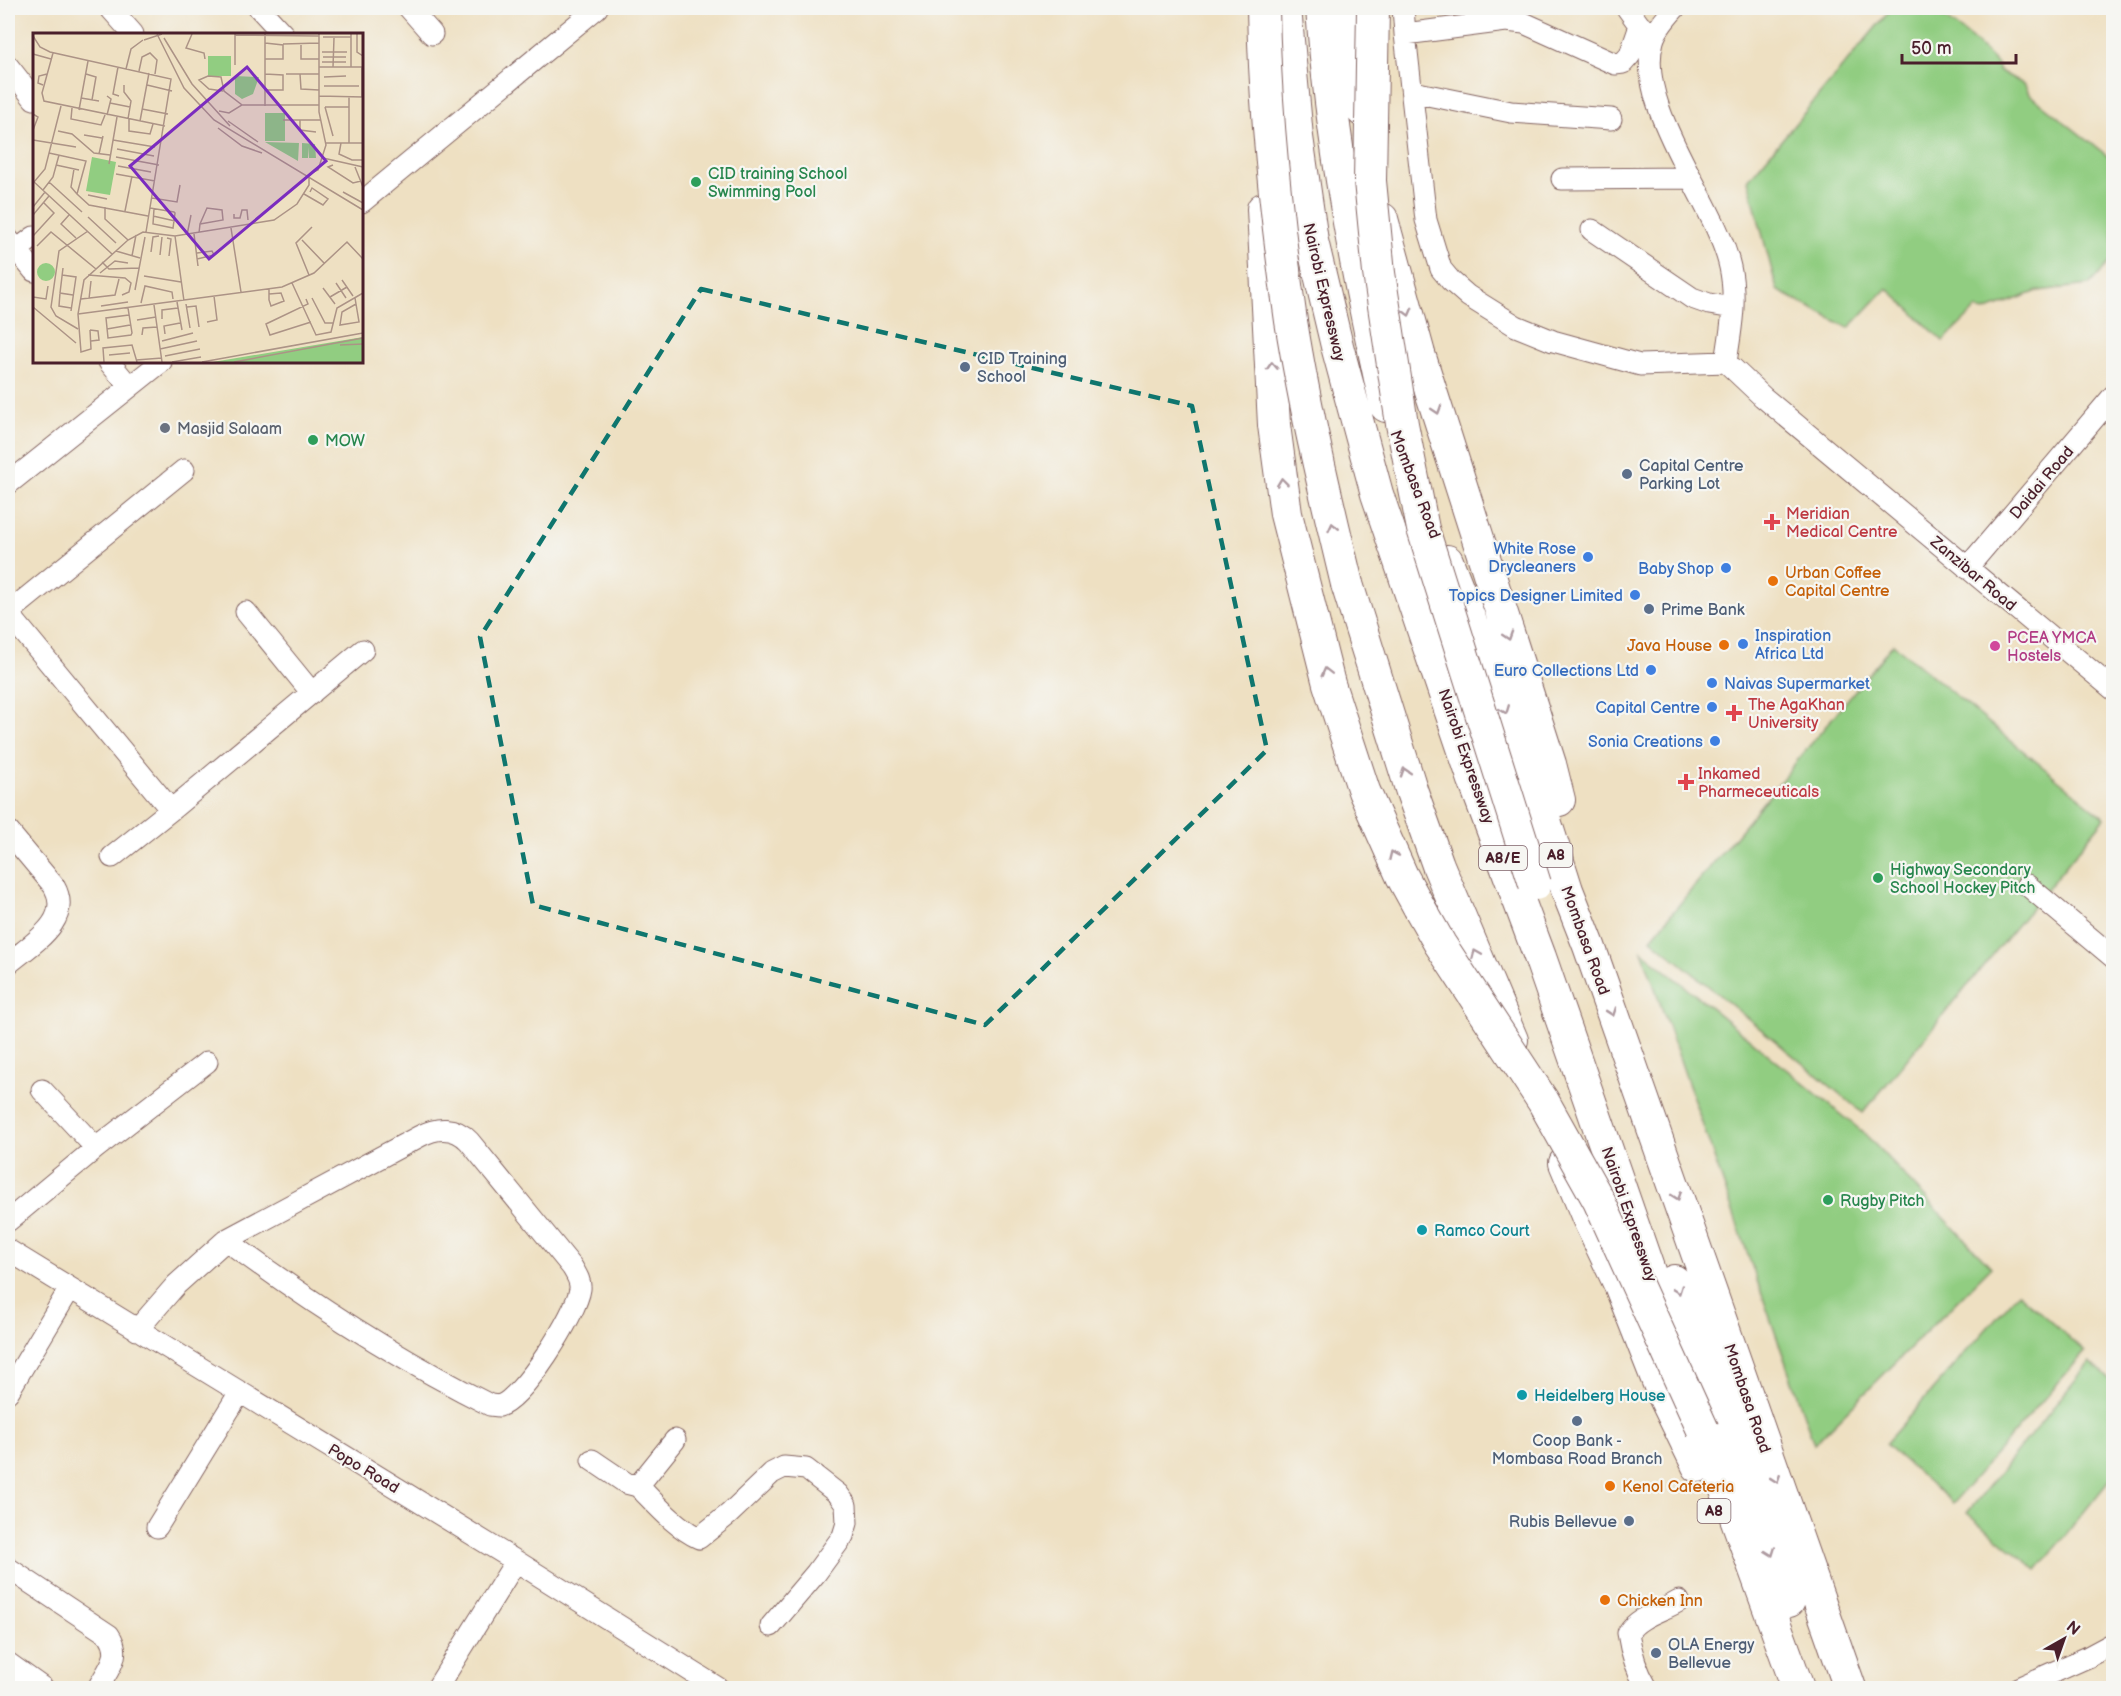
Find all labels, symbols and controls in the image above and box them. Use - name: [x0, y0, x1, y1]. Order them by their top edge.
- scale bar: [1902, 27, 2016, 65]
- inset map: [33, 33, 363, 363]
- text: 50 m: [1911, 38, 1952, 59]
- place label: CID training School Swimming Pool: [708, 165, 847, 202]
- marker: CID training School Swimming Pool: [689, 175, 703, 189]
- street label: Nairobi Expressway: [1298, 221, 1349, 364]
- one-way arrow: [1400, 307, 1413, 317]
- place label: CID Training School: [977, 350, 1067, 387]
- marker: CID Training School: [958, 360, 972, 374]
- one-way arrow: [1265, 362, 1278, 371]
- one-way arrow: [1430, 404, 1442, 415]
- place label: Masjid Salaam: [177, 420, 282, 439]
- marker: Masjid Salaam: [158, 421, 172, 435]
- street label: Mombasa Road: [1385, 428, 1444, 541]
- place label: MOW: [325, 432, 366, 451]
- marker: MOW: [306, 433, 320, 447]
- street label: Daidai Road: [2006, 443, 2078, 523]
- place label: Capital Centre Parking Lot: [1639, 457, 1744, 494]
- marker: Capital Centre Parking Lot: [1620, 467, 1634, 481]
- one-way arrow: [1276, 477, 1288, 487]
- place label: Meridian Medical Centre: [1786, 505, 1898, 542]
- marker: Meridian Medical Centre: [1763, 513, 1781, 531]
- one-way arrow: [1328, 522, 1341, 532]
- street label: Zanzibar Road: [1926, 532, 2020, 616]
- place label: White Rose Drycleaners: [1488, 540, 1576, 577]
- marker: White Rose Drycleaners: [1581, 550, 1595, 564]
- place label: Baby Shop: [1638, 560, 1714, 579]
- marker: Baby Shop: [1719, 561, 1733, 575]
- place label: Urban Coffee Capital Centre: [1785, 564, 1890, 601]
- marker: Urban Coffee Capital Centre: [1766, 574, 1780, 588]
- place label: Topics Designer Limited: [1449, 587, 1623, 606]
- marker: Topics Designer Limited: [1628, 588, 1642, 602]
- place label: Prime Bank: [1661, 601, 1745, 620]
- marker: Prime Bank: [1642, 602, 1656, 616]
- place label: Inspiration Africa Ltd: [1755, 627, 1831, 664]
- place label: PCEA YMCA Hostels: [2007, 629, 2097, 666]
- one-way arrow: [1501, 630, 1514, 641]
- place label: Java House: [1627, 637, 1713, 656]
- marker: Inspiration Africa Ltd: [1736, 637, 1750, 651]
- marker: Java House: [1717, 638, 1731, 652]
- marker: PCEA YMCA Hostels: [1988, 639, 2002, 653]
- place label: Euro Collections Ltd: [1494, 662, 1639, 681]
- marker: Euro Collections Ltd: [1644, 663, 1658, 677]
- one-way arrow: [1321, 667, 1333, 678]
- place label: Naivas Supermarket: [1724, 675, 1870, 694]
- marker: Naivas Supermarket: [1705, 676, 1719, 690]
- street label: Nairobi Expressway: [1434, 687, 1498, 827]
- place label: The AgaKhan University: [1748, 696, 1845, 733]
- place label: Capital Centre: [1595, 699, 1701, 718]
- marker: Capital Centre: [1705, 700, 1719, 714]
- one-way arrow: [1498, 704, 1510, 715]
- marker: The AgaKhan University: [1725, 704, 1743, 722]
- place label: Sonia Creations: [1588, 733, 1703, 752]
- marker: Sonia Creations: [1708, 734, 1722, 748]
- place label: Inkamed Pharmeceuticals: [1698, 765, 1819, 802]
- one-way arrow: [1400, 767, 1413, 778]
- marker: Inkamed Pharmeceuticals: [1679, 775, 1693, 789]
- road number: A8: [1540, 843, 1572, 867]
- road number: A8/E: [1479, 846, 1527, 870]
- one-way arrow: [1388, 850, 1400, 861]
- place label: Highway Secondary School Hockey Pitch: [1890, 861, 2036, 898]
- marker: Highway Secondary School Hockey Pitch: [1871, 871, 1885, 885]
- street label: Mombasa Road: [1556, 884, 1613, 997]
- one-way arrow: [1471, 949, 1483, 960]
- one-way arrow: [1605, 1006, 1618, 1017]
- street label: Nairobi Expressway: [1597, 1145, 1661, 1285]
- one-way arrow: [1669, 1190, 1682, 1201]
- place label: Rugby Pitch: [1840, 1192, 1925, 1211]
- marker: Rugby Pitch: [1821, 1193, 1835, 1207]
- place label: Ramco Court: [1434, 1222, 1530, 1241]
- marker: Ramco Court: [1415, 1223, 1429, 1237]
- one-way arrow: [1670, 1284, 1683, 1295]
- street label: Mombasa Road: [1719, 1341, 1774, 1456]
- place label: Heidelberg House: [1534, 1387, 1666, 1406]
- marker: Heidelberg House: [1515, 1388, 1529, 1402]
- marker: Coop Bank - Mombasa Road Branch: [1570, 1414, 1584, 1428]
- place label: Coop Bank - Mombasa Road Branch: [1492, 1432, 1662, 1469]
- street label: Popo Road: [324, 1441, 402, 1498]
- one-way arrow: [1769, 1473, 1782, 1484]
- place label: Kenol Cafeteria: [1622, 1478, 1734, 1497]
- marker: Kenol Cafeteria: [1603, 1479, 1617, 1493]
- road number: A8: [1698, 1499, 1730, 1523]
- place label: Rubis Bellevue: [1509, 1513, 1618, 1532]
- marker: Rubis Bellevue: [1622, 1514, 1636, 1528]
- one-way arrow: [1764, 1547, 1777, 1557]
- place label: Chicken Inn: [1617, 1592, 1703, 1611]
- marker: Chicken Inn: [1598, 1593, 1612, 1607]
- north arrow: [2034, 1609, 2094, 1669]
- text: N: [2062, 1618, 2083, 1640]
- place label: OLA Energy Bellevue: [1668, 1636, 1755, 1673]
- marker: OLA Energy Bellevue: [1649, 1646, 1663, 1660]

